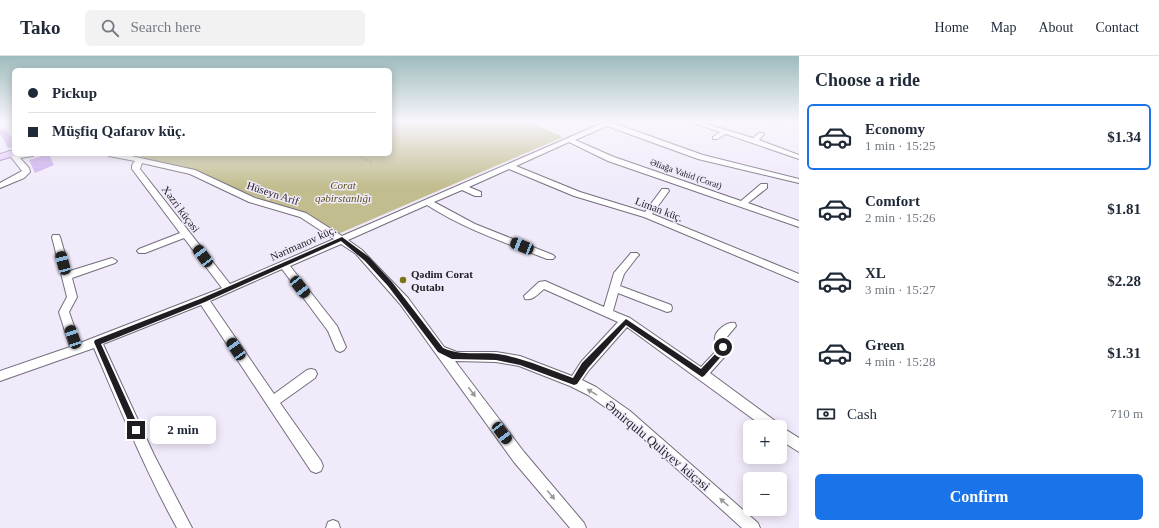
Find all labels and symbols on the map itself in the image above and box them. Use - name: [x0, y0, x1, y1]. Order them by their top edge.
- street label: Əliağa Vahid (Corat): [649, 157, 723, 191]
- street label: Hüseyn Arif: [245, 179, 301, 207]
- park label: Corat qəbirstanlığı: [315, 179, 371, 204]
- street label: Xəzri küçəsi: [160, 183, 202, 235]
- street label: Liman küç.: [633, 194, 685, 224]
- street label: Nərimanov küç.: [268, 223, 338, 263]
- car: [509, 236, 535, 256]
- car: [191, 243, 215, 269]
- car: [54, 250, 72, 276]
- place label: Qədim Corat Qutabı: [411, 268, 473, 293]
- car: [288, 274, 312, 300]
- marker: Qədim Corat Qutabı: [398, 275, 408, 285]
- car: [63, 324, 83, 350]
- car: [224, 336, 248, 362]
- route start: [714, 338, 732, 356]
- one-way arrow: [467, 387, 476, 398]
- one-way arrow: [586, 388, 598, 395]
- street label: Əmirqulu Quliyev küçəsi: [602, 397, 713, 494]
- callout: 2 min: [150, 416, 216, 444]
- car: [490, 420, 514, 446]
- route end: [127, 421, 145, 439]
- one-way arrow: [547, 490, 556, 500]
- one-way arrow: [719, 497, 729, 507]

